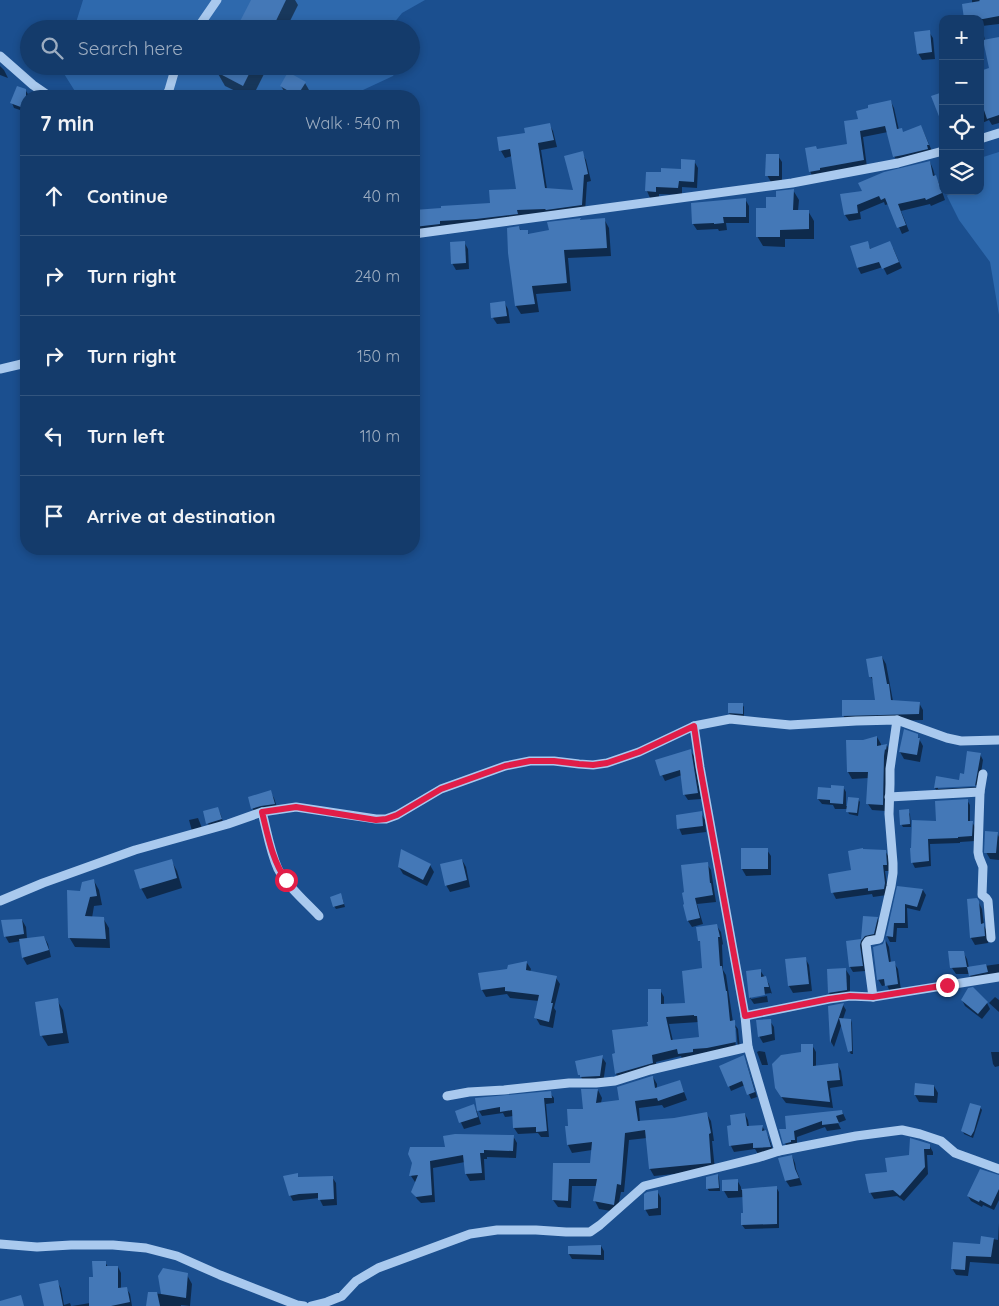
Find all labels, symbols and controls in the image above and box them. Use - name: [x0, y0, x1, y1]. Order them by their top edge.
- map controls: [939, 15, 984, 195]
- button: +: [939, 15, 984, 60]
- search box: [20, 20, 420, 75]
- icon: search: [38, 34, 66, 62]
- text: Search here: [78, 36, 183, 60]
- button: −: [939, 60, 984, 105]
- button: locate: [939, 105, 984, 150]
- text: 7 min: [40, 110, 94, 136]
- text: Walk · 540 m: [305, 113, 400, 133]
- button: layers: [939, 150, 984, 195]
- icon: ahead: [40, 182, 68, 210]
- text: Continue: [87, 184, 168, 208]
- text: 40 m: [363, 186, 400, 206]
- icon: right: [40, 262, 68, 290]
- text: Turn right: [87, 264, 176, 288]
- text: 240 m: [354, 266, 400, 286]
- icon: right: [40, 342, 68, 370]
- text: Turn right: [87, 344, 176, 368]
- text: 150 m: [357, 346, 400, 366]
- icon: left: [40, 422, 68, 450]
- text: Turn left: [87, 424, 165, 448]
- text: 110 m: [360, 426, 400, 446]
- icon: arrive: [40, 502, 68, 530]
- text: Arrive at destination: [87, 504, 276, 528]
- route start: [275, 869, 298, 892]
- route end: [936, 974, 959, 997]

